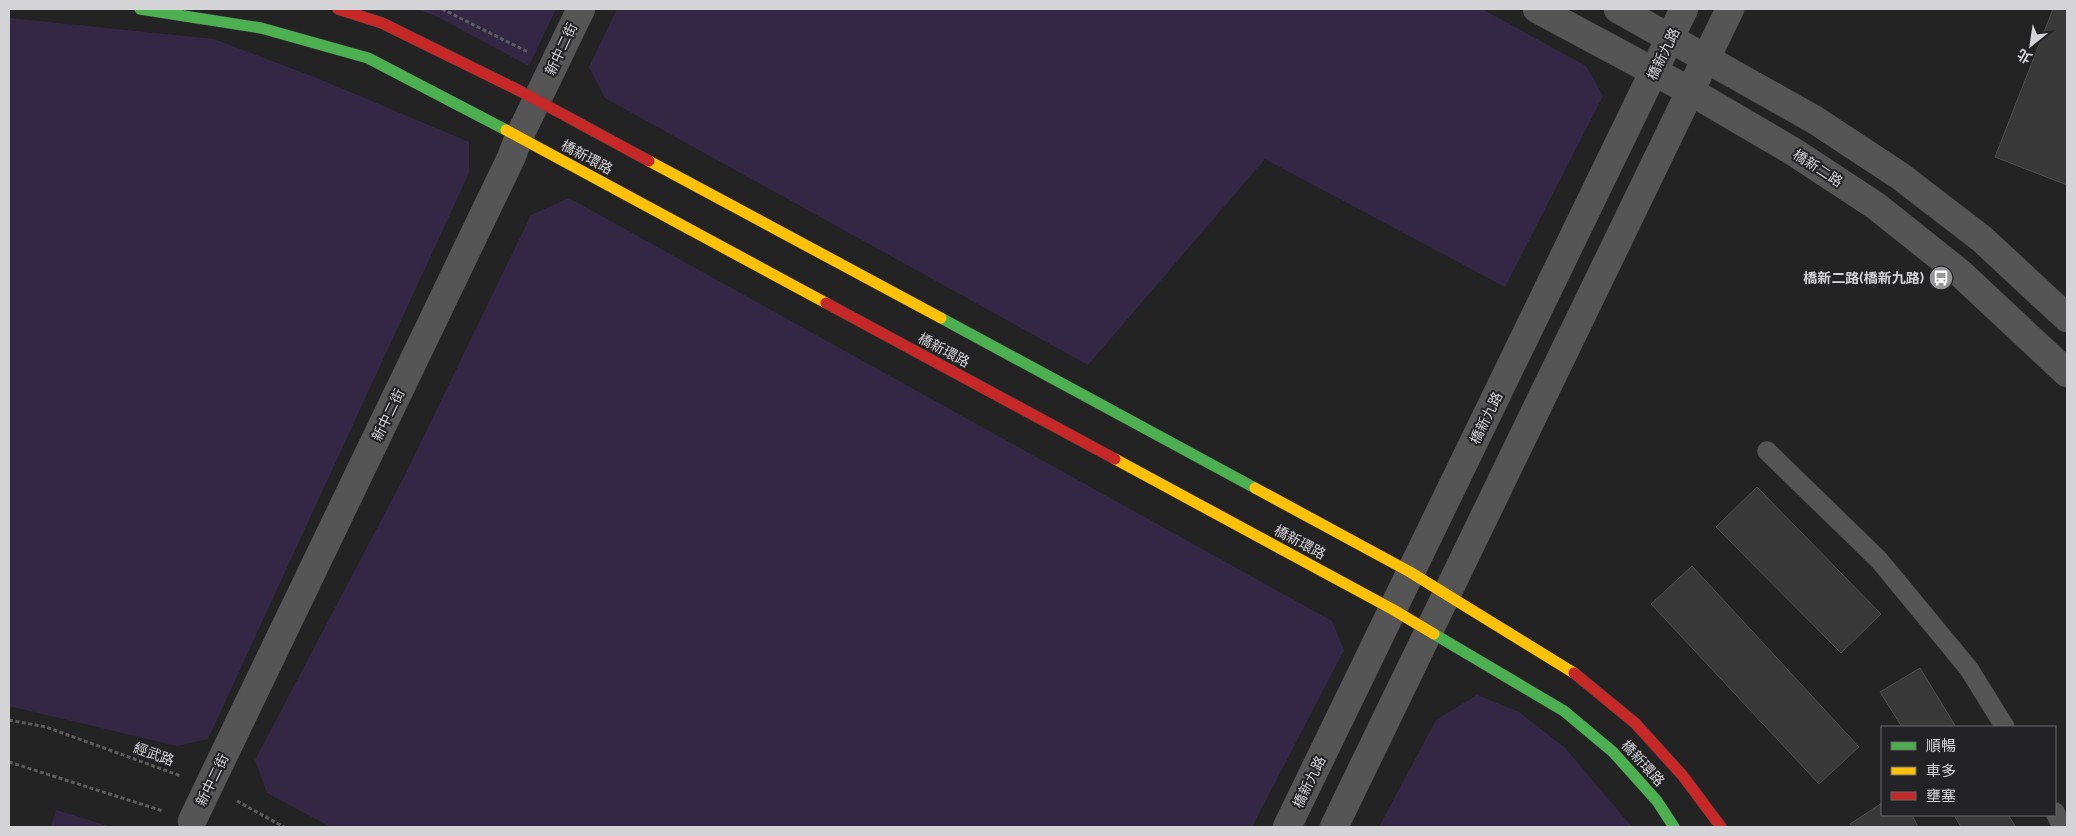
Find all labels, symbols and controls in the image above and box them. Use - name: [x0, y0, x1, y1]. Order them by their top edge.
- street label: 新中二街: [542, 20, 580, 78]
- north arrow: [2006, 20, 2056, 70]
- street label: 橋新九路: [1644, 25, 1682, 83]
- text: 北: [2014, 46, 2035, 67]
- street label: 橋新環路: [559, 137, 615, 177]
- street label: 橋新二路: [1790, 146, 1846, 190]
- bus stop icon: 橋新二路(橋新九路): [1928, 265, 1954, 291]
- place label: 橋新二路(橋新九路): [1803, 270, 1924, 286]
- street label: 橋新環路: [916, 330, 972, 370]
- street label: 新中二街: [369, 386, 407, 444]
- street label: 橋新九路: [1467, 389, 1505, 447]
- street label: 橋新環路: [1272, 522, 1328, 562]
- legend: [1881, 726, 2056, 816]
- street label: 橋新環路: [1618, 737, 1668, 789]
- text: 順暢: [1926, 737, 1956, 755]
- street label: 經武路: [132, 739, 176, 769]
- street label: 新中二街: [193, 751, 231, 809]
- street label: 橋新九路: [1290, 753, 1328, 811]
- text: 車多: [1926, 762, 1956, 780]
- text: 壅塞: [1926, 787, 1956, 805]

